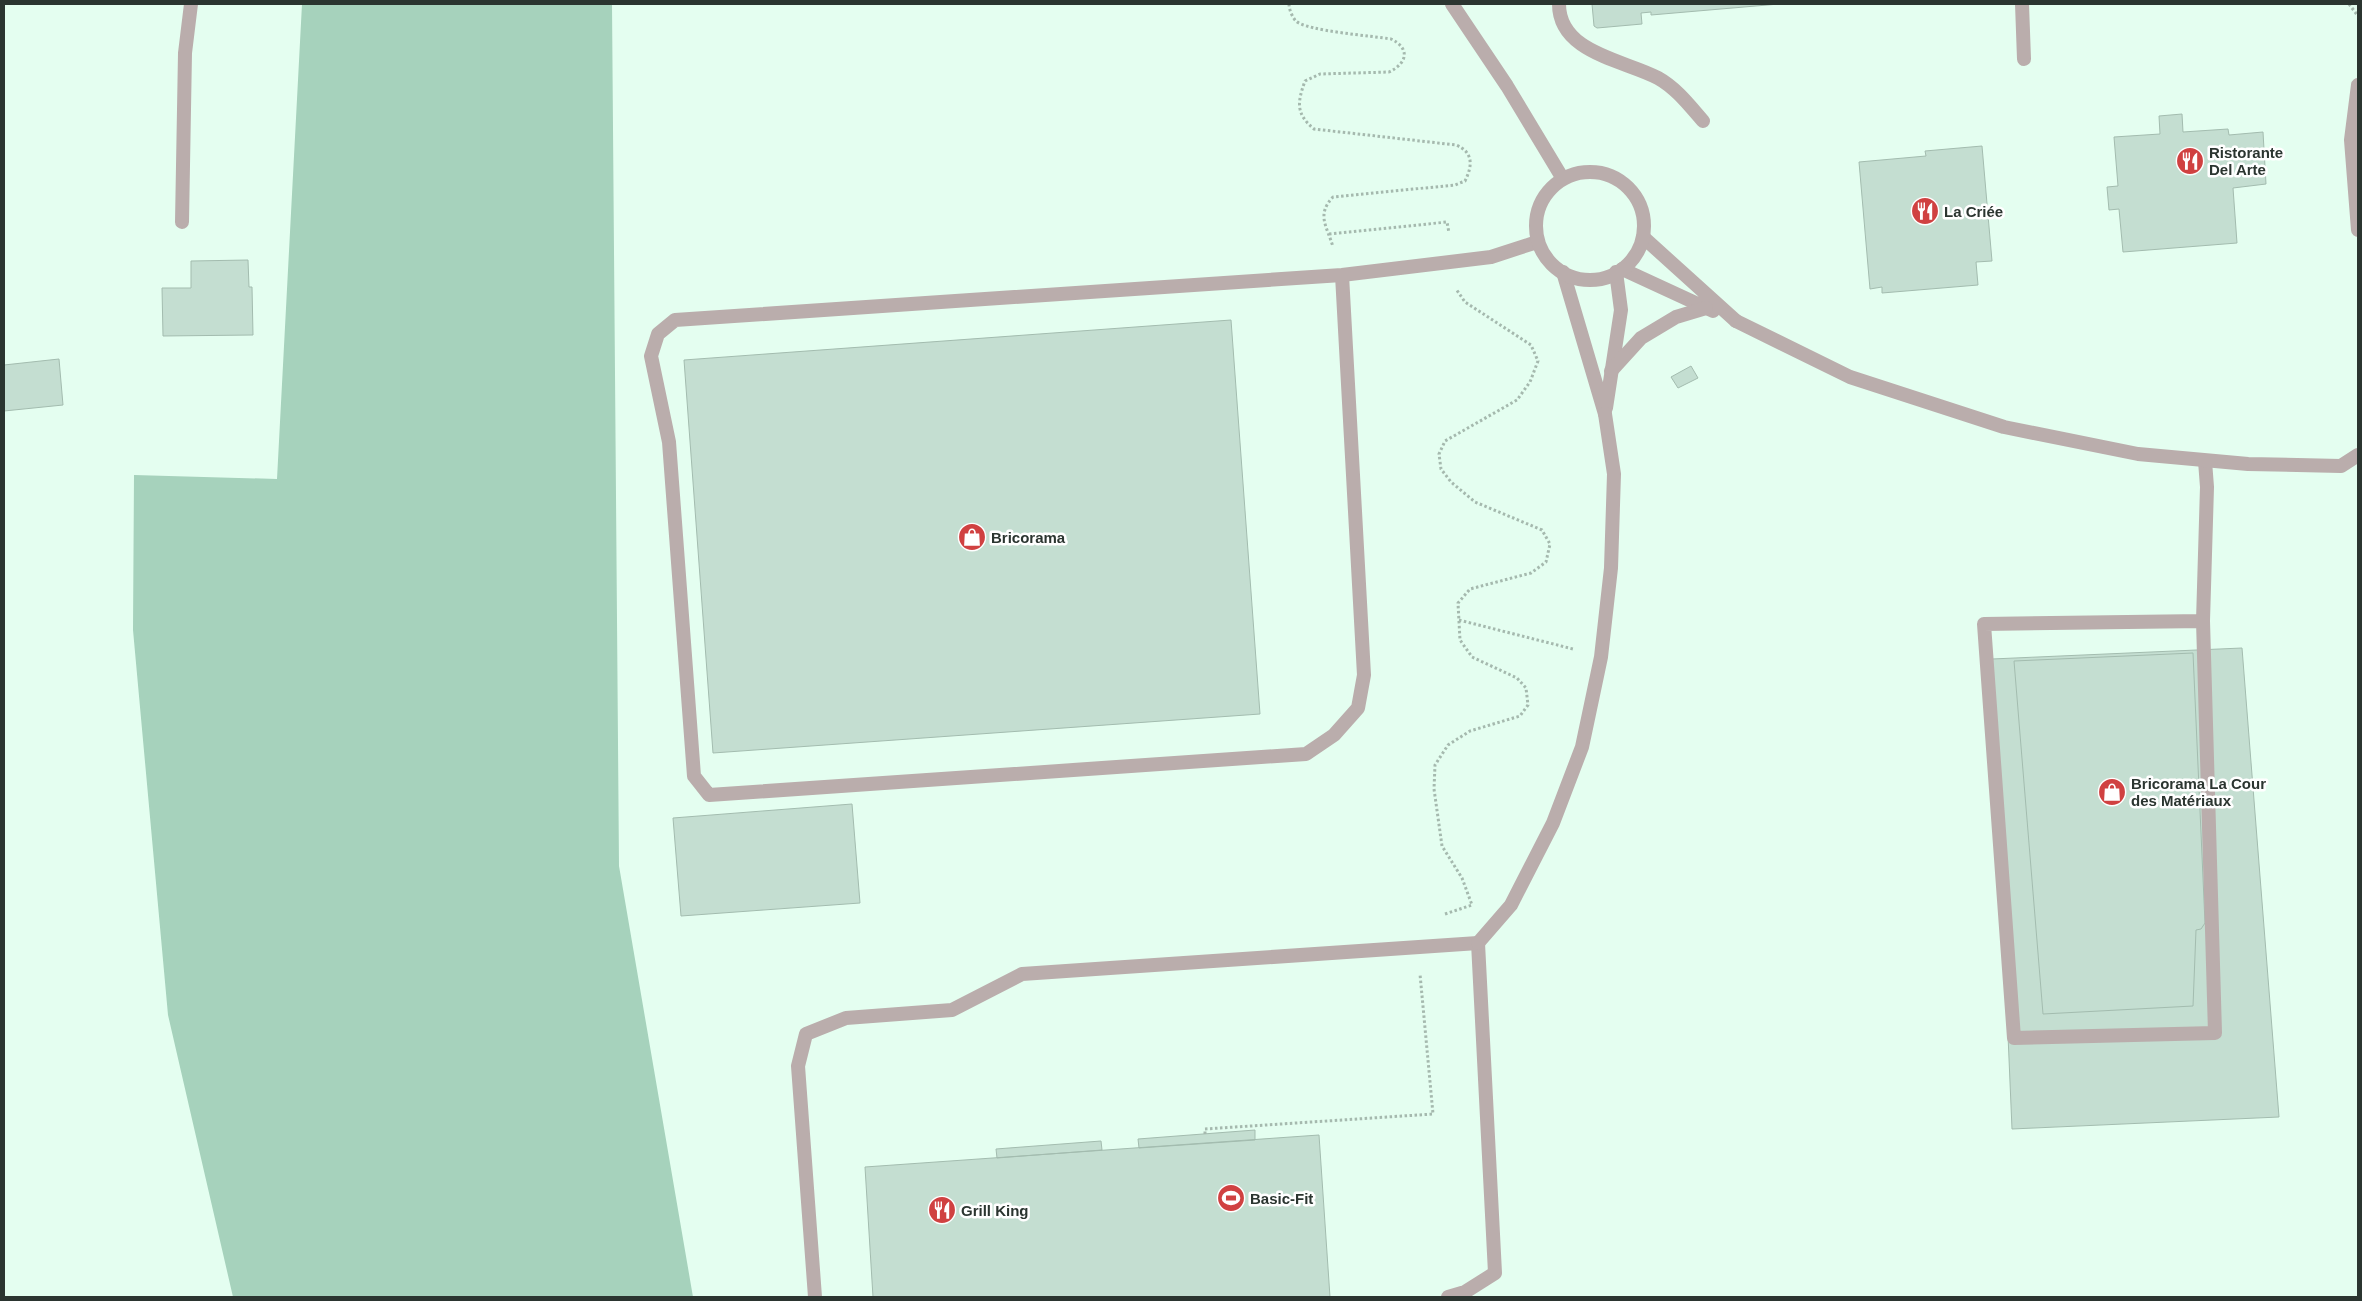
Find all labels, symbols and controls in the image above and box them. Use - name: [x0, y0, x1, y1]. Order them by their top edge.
- place label: Ristorante Del Arte: [2209, 144, 2283, 178]
- restaurant icon: Ristorante Del Arte: [2175, 146, 2205, 176]
- restaurant icon: La Criée: [1910, 196, 1940, 226]
- place label: La Criée: [1944, 203, 2003, 220]
- shop icon: Bricorama: [957, 522, 987, 552]
- place label: Bricorama: [991, 529, 1066, 546]
- place label: Bricorama La Cour des Matériaux: [2131, 775, 2266, 809]
- shop icon: Bricorama La Cour des Matériaux: [2097, 777, 2127, 807]
- sports icon: Basic-Fit: [1216, 1183, 1246, 1213]
- place label: Basic-Fit: [1250, 1190, 1313, 1207]
- restaurant icon: Grill King: [927, 1195, 957, 1225]
- place label: Grill King: [961, 1202, 1029, 1219]

